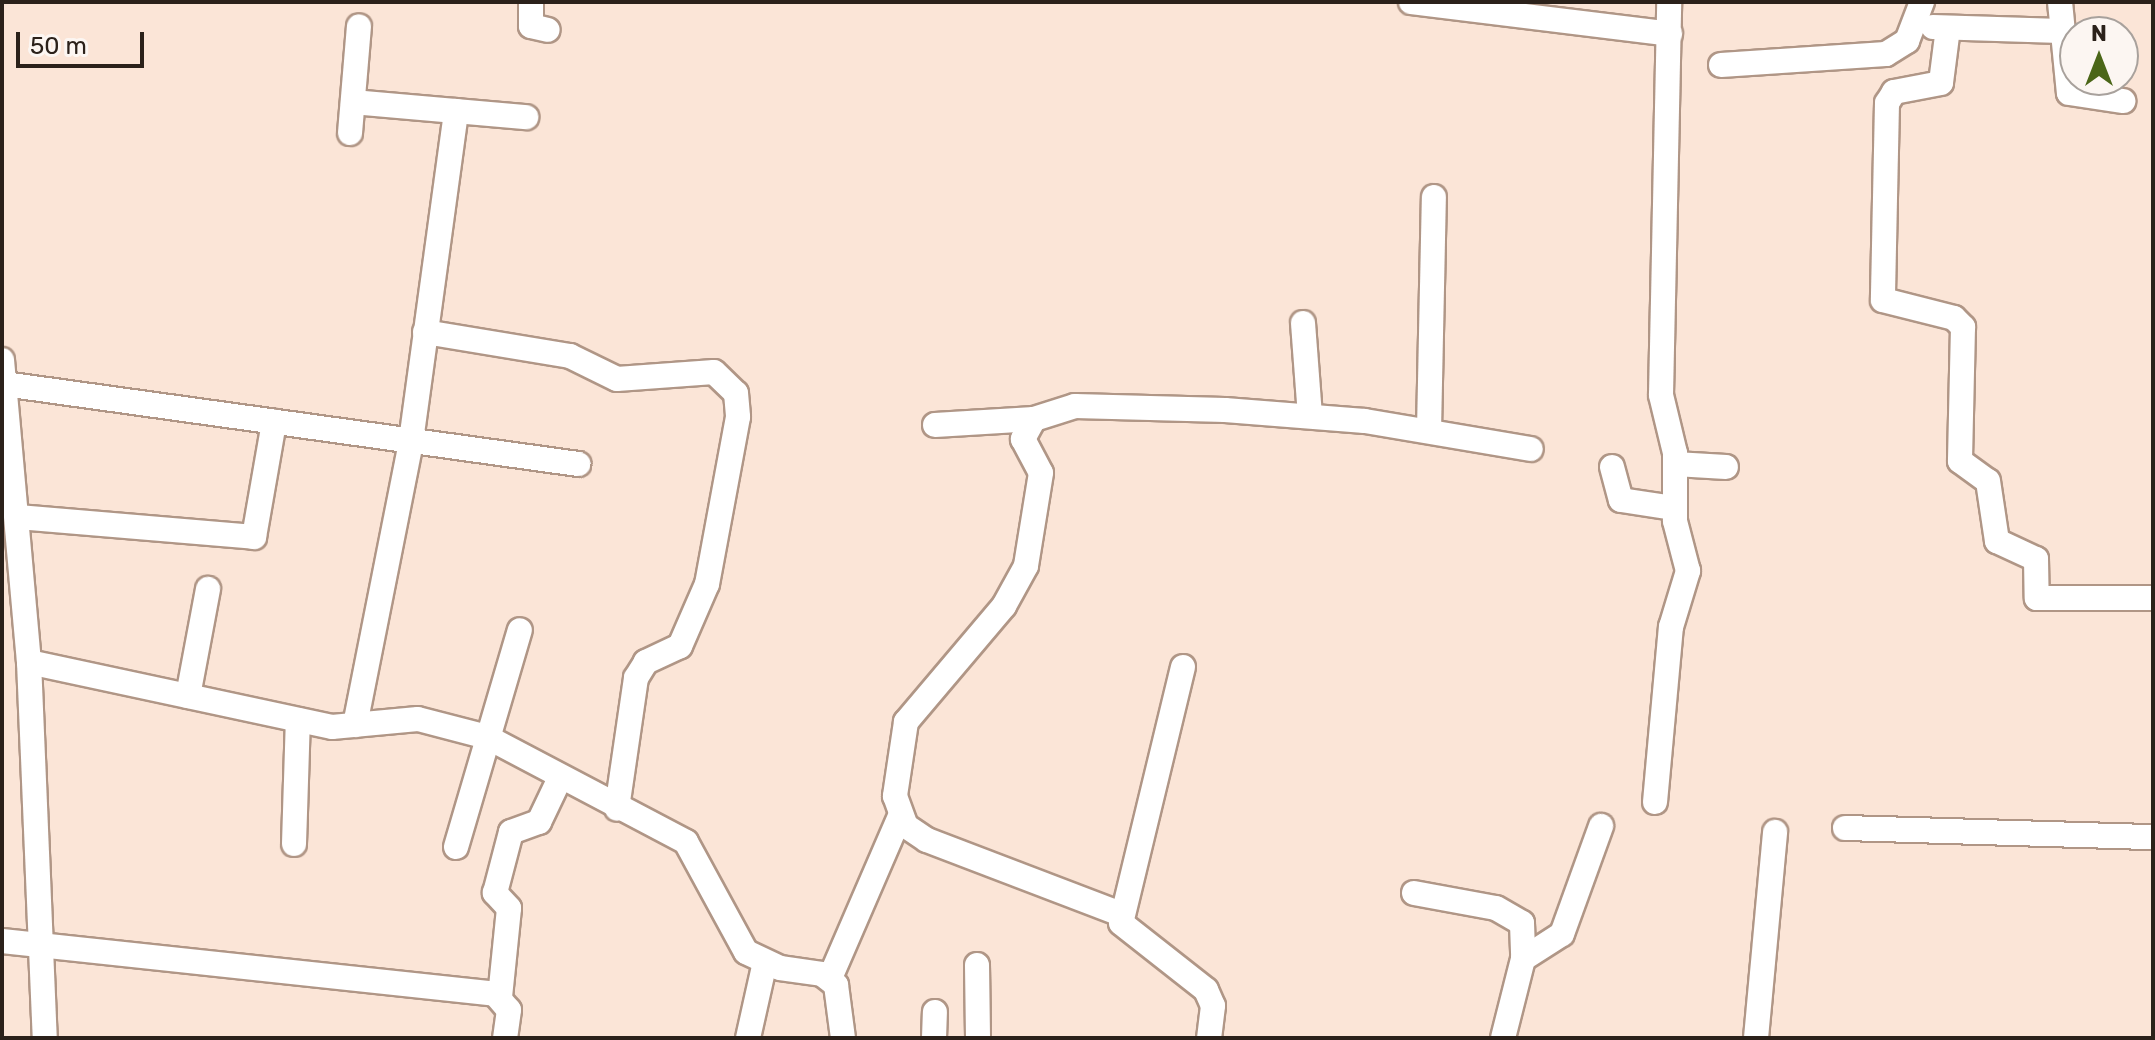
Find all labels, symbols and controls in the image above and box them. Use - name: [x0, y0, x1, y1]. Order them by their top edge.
- scale bar: [20, 16, 148, 66]
- north arrow: [2059, 16, 2139, 96]
- text: N: [2091, 20, 2107, 47]
- text: 50 m: [30, 32, 87, 60]

